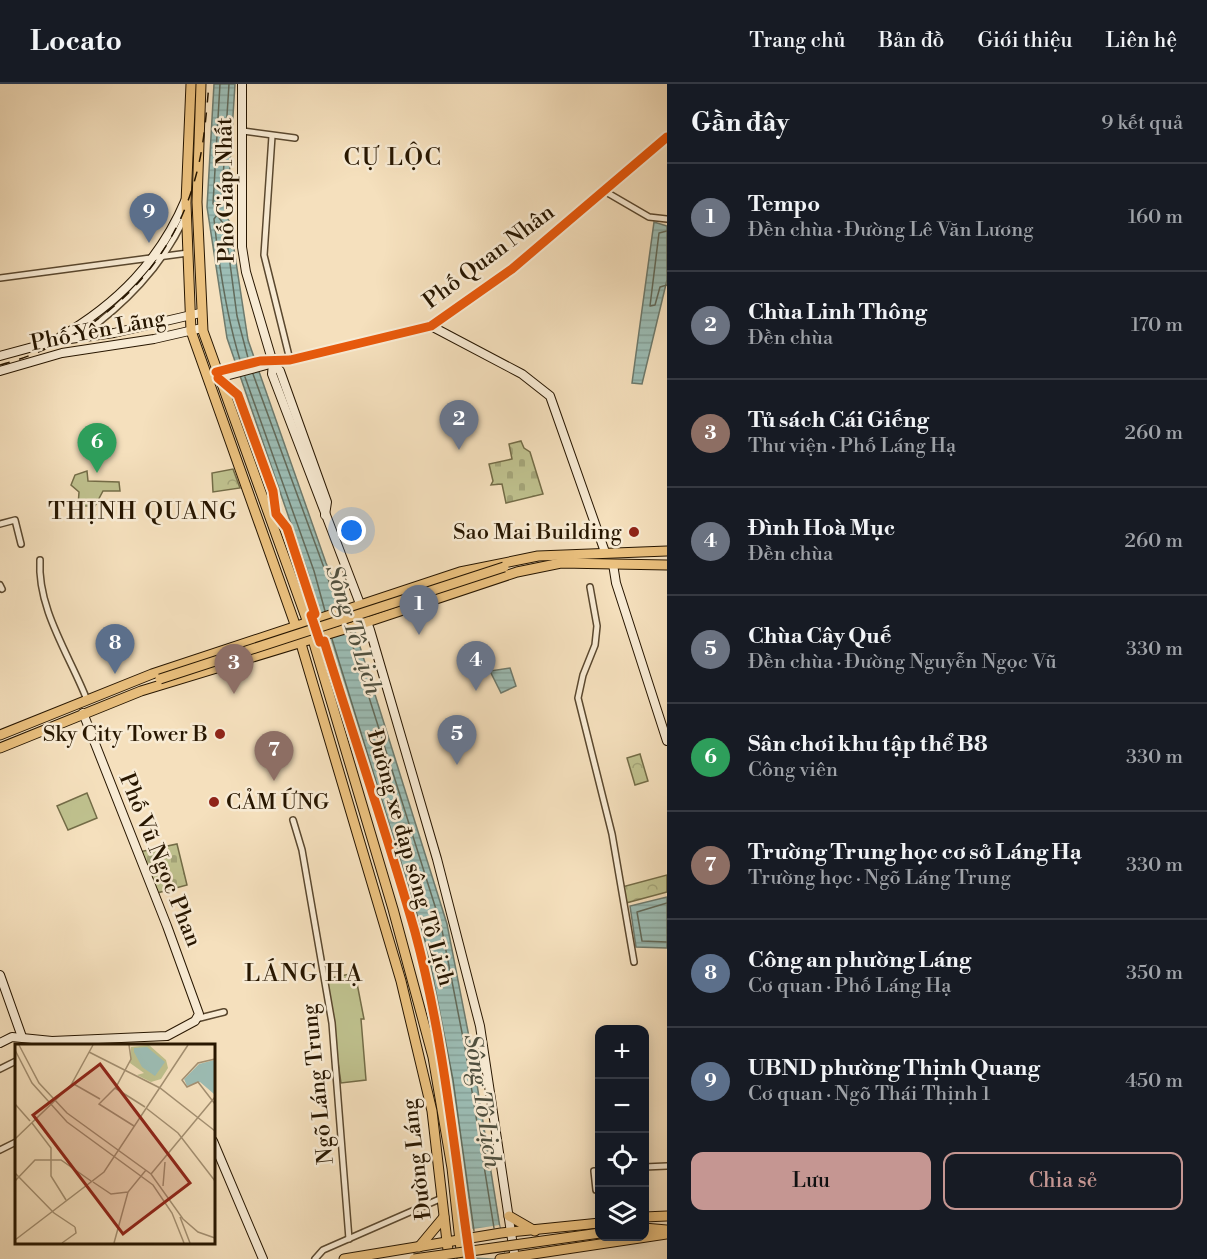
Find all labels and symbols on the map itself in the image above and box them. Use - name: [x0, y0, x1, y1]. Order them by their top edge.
- street label: Phố Giáp Nhất: [211, 117, 241, 263]
- district label: CỰ LỘC: [343, 141, 443, 173]
- pin: 9: [130, 194, 168, 243]
- street label: Phố Quan Nhân: [418, 199, 560, 315]
- street label: Phố Yên Lãng: [28, 305, 168, 357]
- pin: 2: [440, 400, 478, 450]
- pin: 6: [78, 424, 116, 473]
- district label: THỊNH QUANG: [48, 497, 238, 527]
- your location: [337, 516, 366, 545]
- place label: Sao Mai Building: [453, 519, 623, 546]
- marker: Sao Mai Building: [627, 525, 641, 539]
- water label: Sông Tô Lịch: [318, 561, 388, 700]
- pin: 1: [400, 586, 438, 635]
- pin: 8: [96, 624, 134, 674]
- pin: 4: [456, 642, 496, 691]
- pin: 3: [214, 644, 254, 694]
- pin: 5: [438, 716, 476, 765]
- place label: Sky City Tower B: [43, 721, 208, 748]
- marker: Sky City Tower B: [213, 727, 227, 741]
- street label: Đường xe đạp sông Tô Lịch: [360, 727, 460, 989]
- pin: 7: [254, 732, 294, 781]
- street label: Phố Vũ Ngọc Phan: [113, 769, 207, 951]
- place label: CẢM ỨNG: [226, 787, 329, 816]
- marker: CẢM ỨNG: [207, 795, 221, 809]
- district label: LÁNG HẠ: [244, 958, 364, 989]
- street label: Ngõ Láng Trung: [296, 1002, 340, 1166]
- water label: Sông Tô Lịch: [457, 1032, 507, 1171]
- inset map: [15, 1044, 214, 1244]
- street label: Đường Láng: [396, 1097, 438, 1221]

